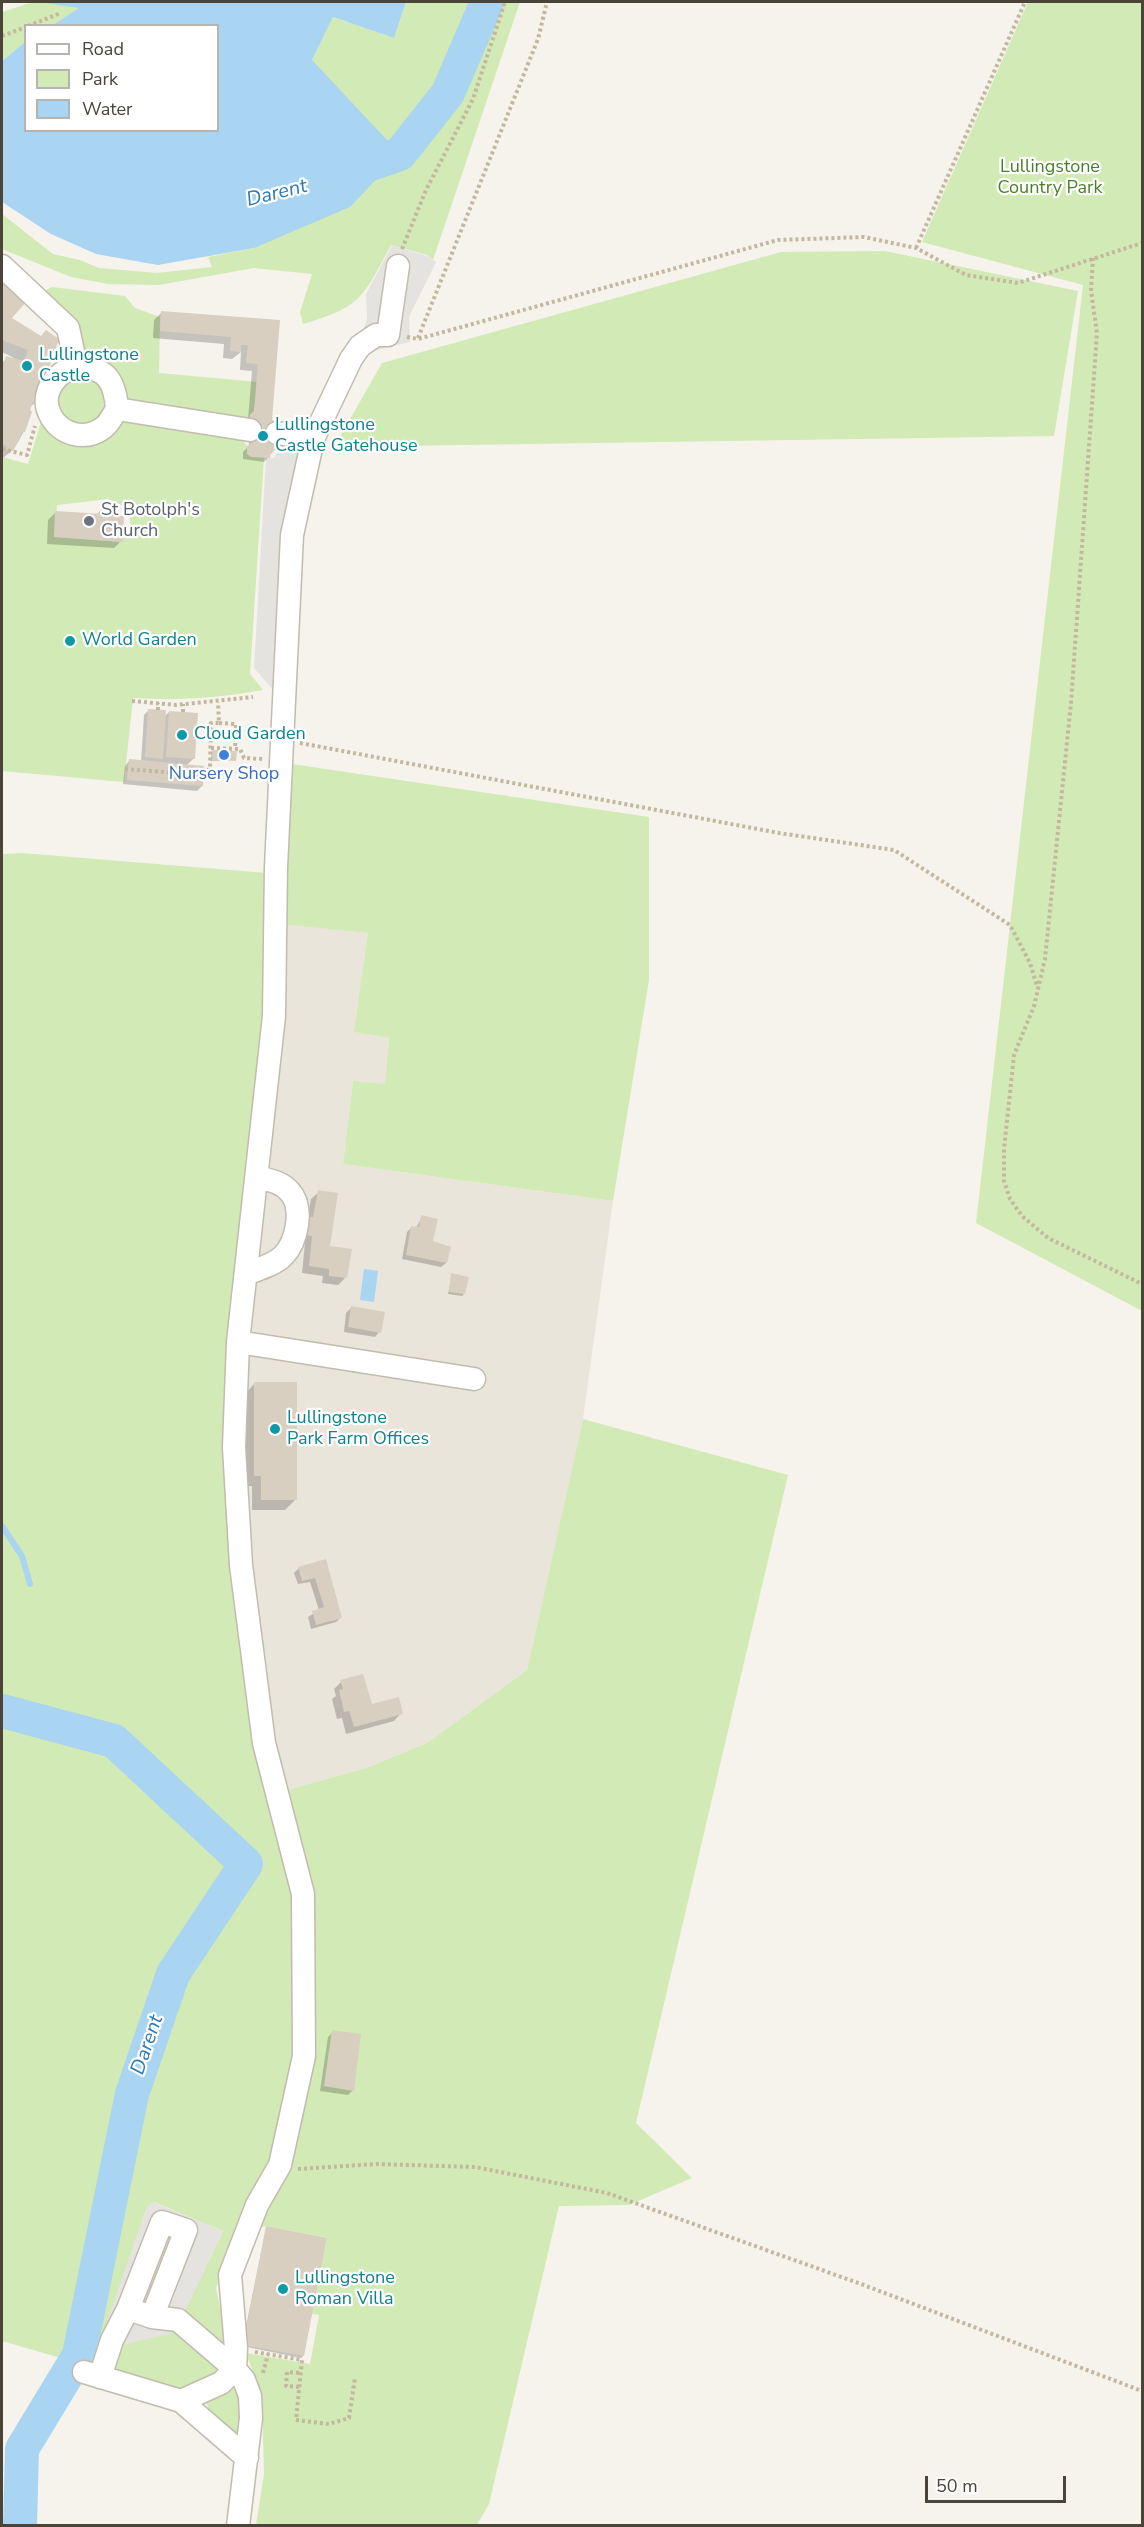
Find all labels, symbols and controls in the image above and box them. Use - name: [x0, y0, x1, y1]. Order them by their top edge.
- legend: [24, 24, 219, 132]
- text: Road: [82, 37, 124, 61]
- text: Park: [82, 67, 118, 91]
- text: Water: [82, 97, 133, 121]
- park label: Lullingstone Country Park: [998, 157, 1102, 200]
- water label: Darent: [244, 175, 310, 213]
- place label: Lullingstone Castle: [39, 345, 139, 388]
- marker: Lullingstone Castle: [20, 359, 34, 373]
- place label: Lullingstone Castle Gatehouse: [275, 415, 418, 458]
- marker: Lullingstone Castle Gatehouse: [256, 429, 270, 443]
- place label: St Botolph's Church: [101, 500, 200, 542]
- marker: St Botolph's Church: [82, 514, 96, 528]
- place label: World Garden: [82, 630, 197, 652]
- marker: World Garden: [63, 634, 77, 648]
- place label: Cloud Garden: [194, 724, 306, 746]
- marker: Cloud Garden: [175, 728, 189, 742]
- marker: Nursery Shop: [217, 748, 231, 762]
- place label: Nursery Shop: [169, 764, 279, 786]
- place label: Lullingstone Park Farm Offices: [287, 1408, 429, 1450]
- marker: Lullingstone Park Farm Offices: [268, 1422, 282, 1436]
- water label: Darent: [127, 2012, 169, 2078]
- place label: Lullingstone Roman Villa: [295, 2268, 395, 2310]
- marker: Lullingstone Roman Villa: [276, 2282, 290, 2296]
- scale bar: [928, 2464, 1069, 2502]
- text: 50 m: [936, 2474, 978, 2498]

